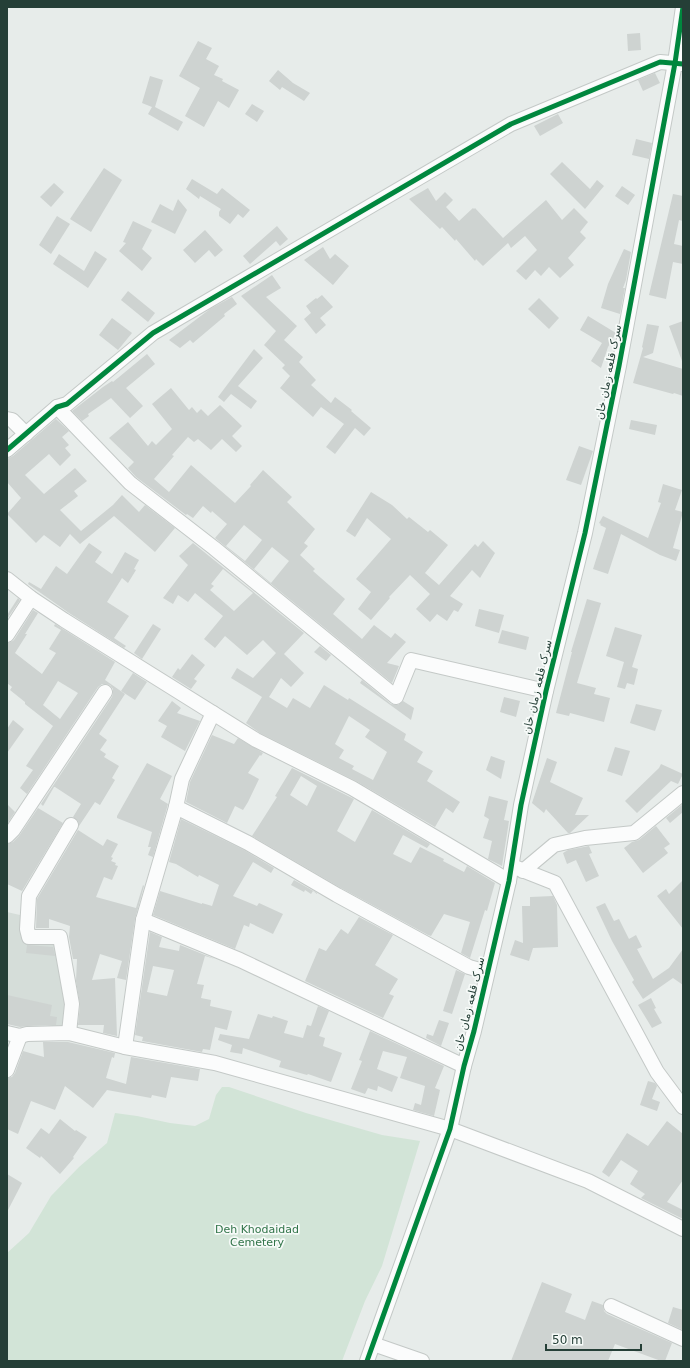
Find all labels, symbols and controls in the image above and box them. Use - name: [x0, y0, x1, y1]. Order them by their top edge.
- street label: سرک قلعه زمان خان: [593, 323, 624, 421]
- street label: سرک قلعه زمان خان: [520, 639, 555, 736]
- street label: سرک قلعه زمان خان: [451, 956, 487, 1053]
- park label: Deh Khodaidad Cemetery: [215, 1223, 299, 1249]
- scale bar: [546, 1326, 641, 1352]
- text: 50 m: [552, 1333, 583, 1347]

